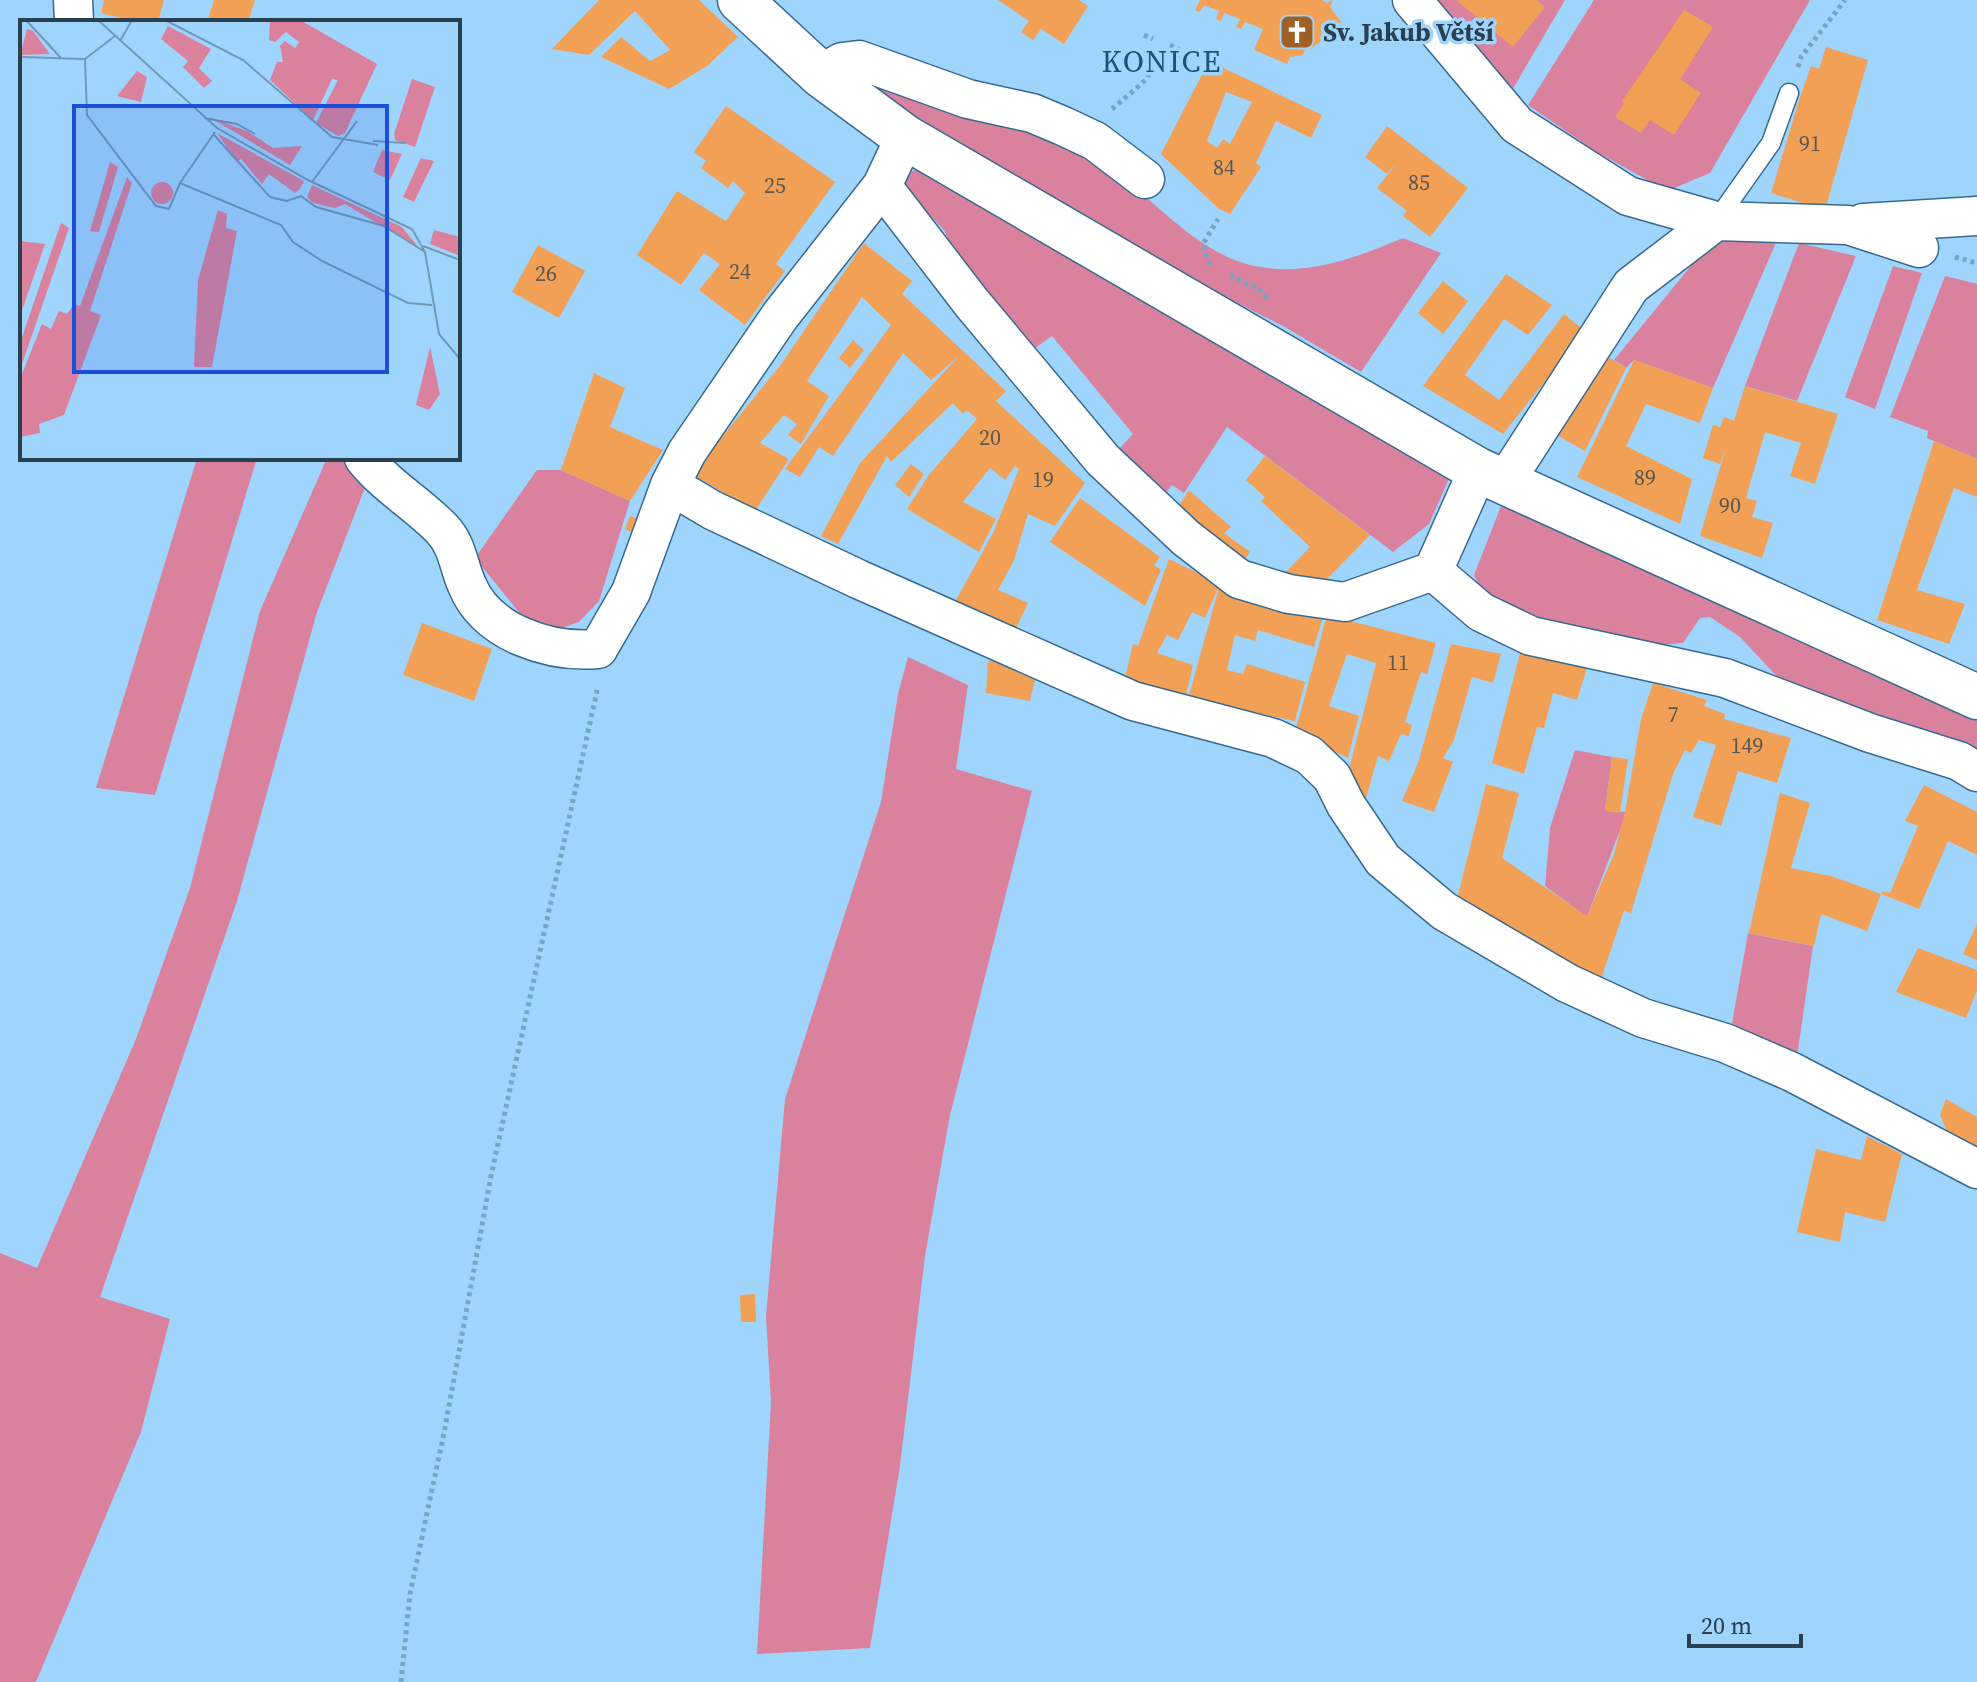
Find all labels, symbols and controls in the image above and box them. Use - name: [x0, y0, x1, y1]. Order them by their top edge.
- church icon: Sv. Jakub Větší: [1278, 13, 1316, 51]
- place label: Sv. Jakub Větší: [1323, 14, 1494, 50]
- inset map: [20, 20, 460, 460]
- district label: KONICE: [1102, 41, 1222, 82]
- house number: 91: [1799, 128, 1821, 158]
- house number: 84: [1213, 152, 1235, 182]
- house number: 85: [1408, 167, 1430, 197]
- house number: 25: [764, 170, 786, 200]
- house number: 24: [729, 256, 751, 286]
- house number: 26: [535, 258, 557, 288]
- house number: 20: [979, 422, 1001, 452]
- house number: 89: [1634, 462, 1656, 492]
- house number: 19: [1032, 464, 1054, 494]
- house number: 90: [1719, 490, 1741, 520]
- house number: 11: [1387, 647, 1409, 677]
- house number: 7: [1667, 699, 1679, 729]
- house number: 149: [1730, 730, 1764, 760]
- scale bar: [1689, 1598, 1801, 1648]
- text: 20 m: [1701, 1609, 1752, 1642]

